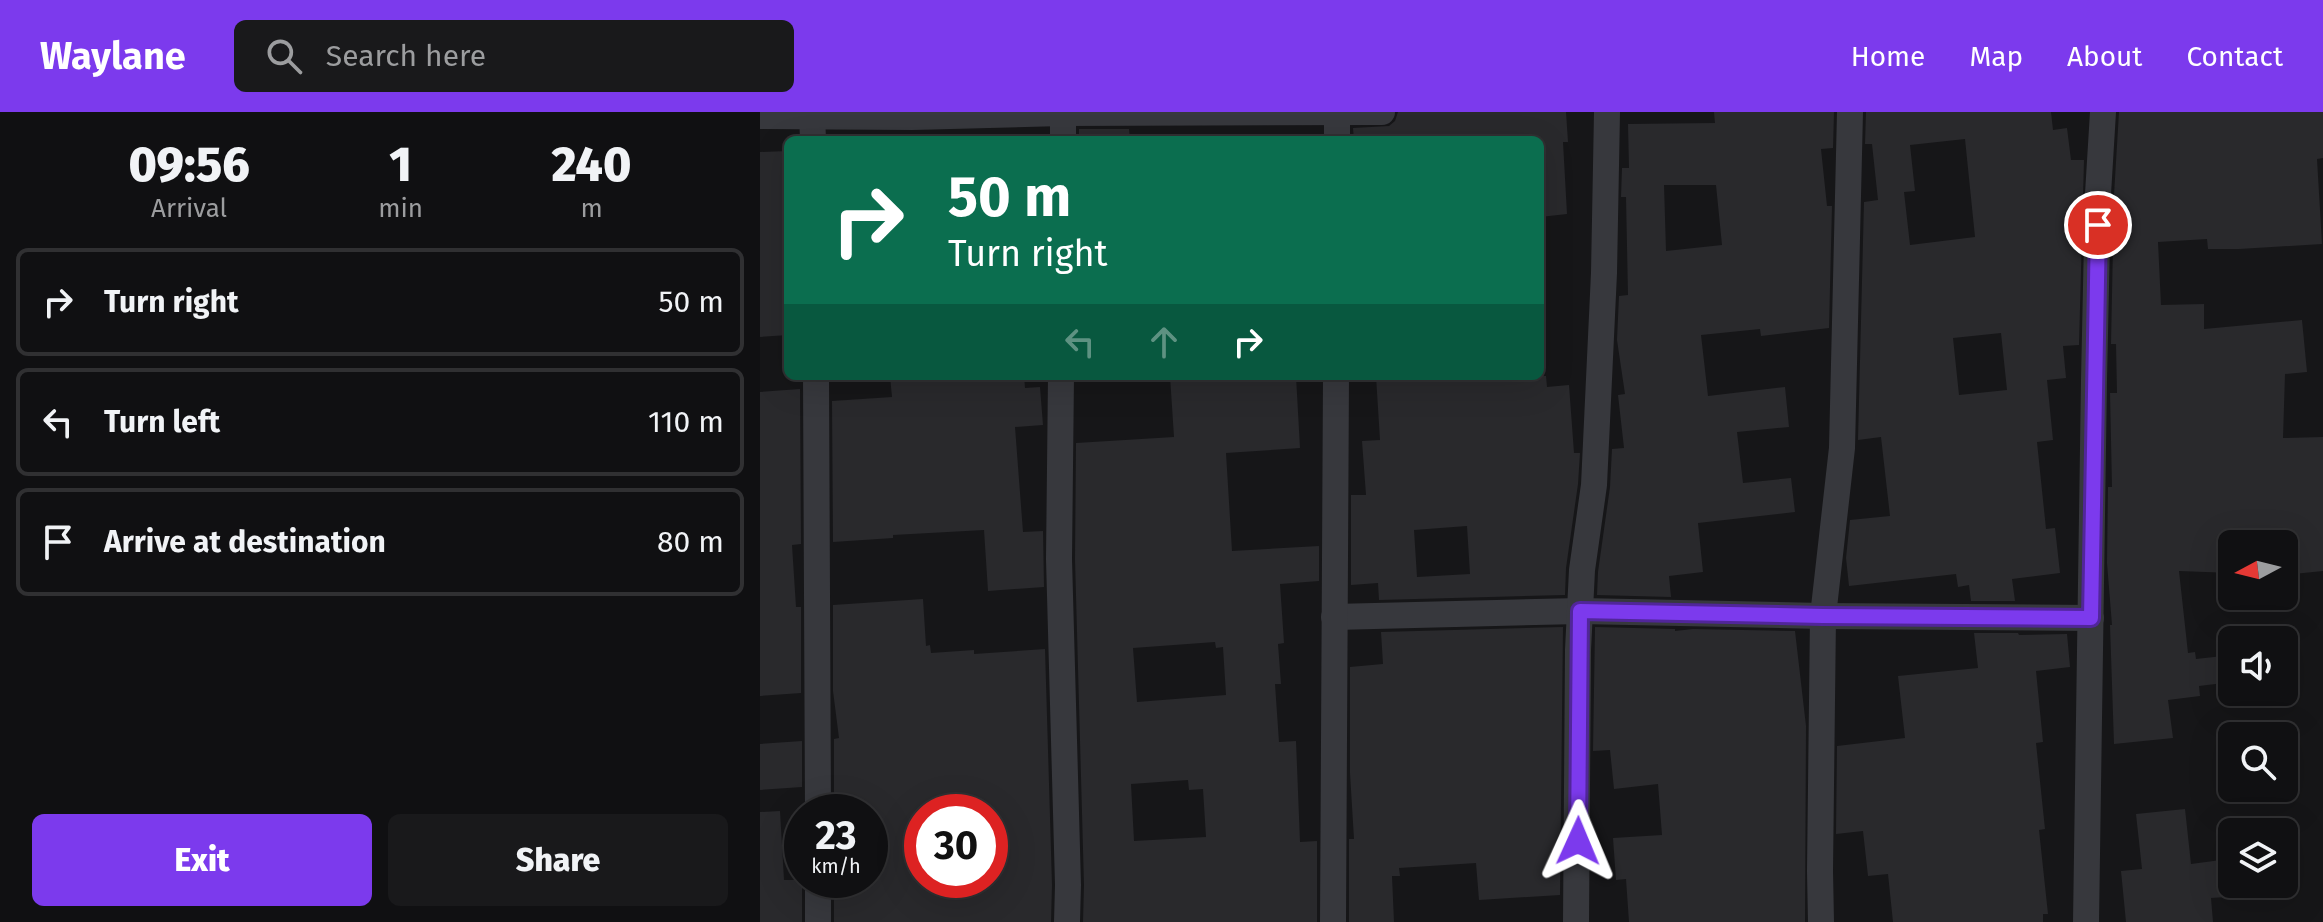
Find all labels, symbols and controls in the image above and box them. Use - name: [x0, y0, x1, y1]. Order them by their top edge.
- search box: [234, 20, 794, 92]
- text: Waylane: [40, 33, 186, 79]
- icon: search: [262, 34, 306, 78]
- text: Search here: [326, 38, 486, 74]
- text: Home: [1851, 40, 1925, 73]
- text: Map: [1969, 40, 2023, 73]
- text: About: [2067, 40, 2142, 73]
- text: Contact: [2186, 40, 2283, 73]
- text: 09:56: [129, 136, 250, 194]
- text: 1: [389, 136, 412, 194]
- text: 240: [552, 136, 631, 194]
- text: 50 m: [948, 164, 1071, 231]
- icon: right: [816, 168, 920, 272]
- pin: [2064, 191, 2132, 259]
- text: Arrival: [151, 193, 227, 224]
- text: min: [378, 193, 423, 224]
- text: m: [580, 193, 603, 224]
- icon: arrive: [2076, 203, 2120, 247]
- text: Turn right: [948, 232, 1108, 276]
- icon: right: [36, 280, 80, 324]
- text: Turn right: [104, 284, 239, 320]
- text: 50 m: [659, 284, 724, 320]
- icon: left: [1058, 320, 1102, 364]
- icon: ahead: [1142, 320, 1186, 364]
- icon: right: [1226, 320, 1270, 364]
- icon: left: [36, 400, 80, 444]
- text: Turn left: [104, 404, 220, 440]
- text: 110 m: [648, 404, 724, 440]
- icon: arrive: [36, 520, 80, 564]
- text: Arrive at destination: [104, 524, 386, 560]
- text: 80 m: [657, 524, 724, 560]
- north arrow: [2218, 530, 2298, 610]
- map controls: [2218, 530, 2298, 898]
- button: sound: [2218, 626, 2298, 706]
- button: search: [2218, 722, 2298, 802]
- speed limit sign: 30: [904, 794, 1008, 898]
- position arrow: [1536, 799, 1620, 883]
- text: 23: [815, 812, 857, 860]
- button: Exit: [32, 814, 372, 906]
- button: Share: [388, 814, 728, 906]
- button: layers: [2218, 818, 2298, 898]
- text: km/h: [811, 854, 861, 878]

